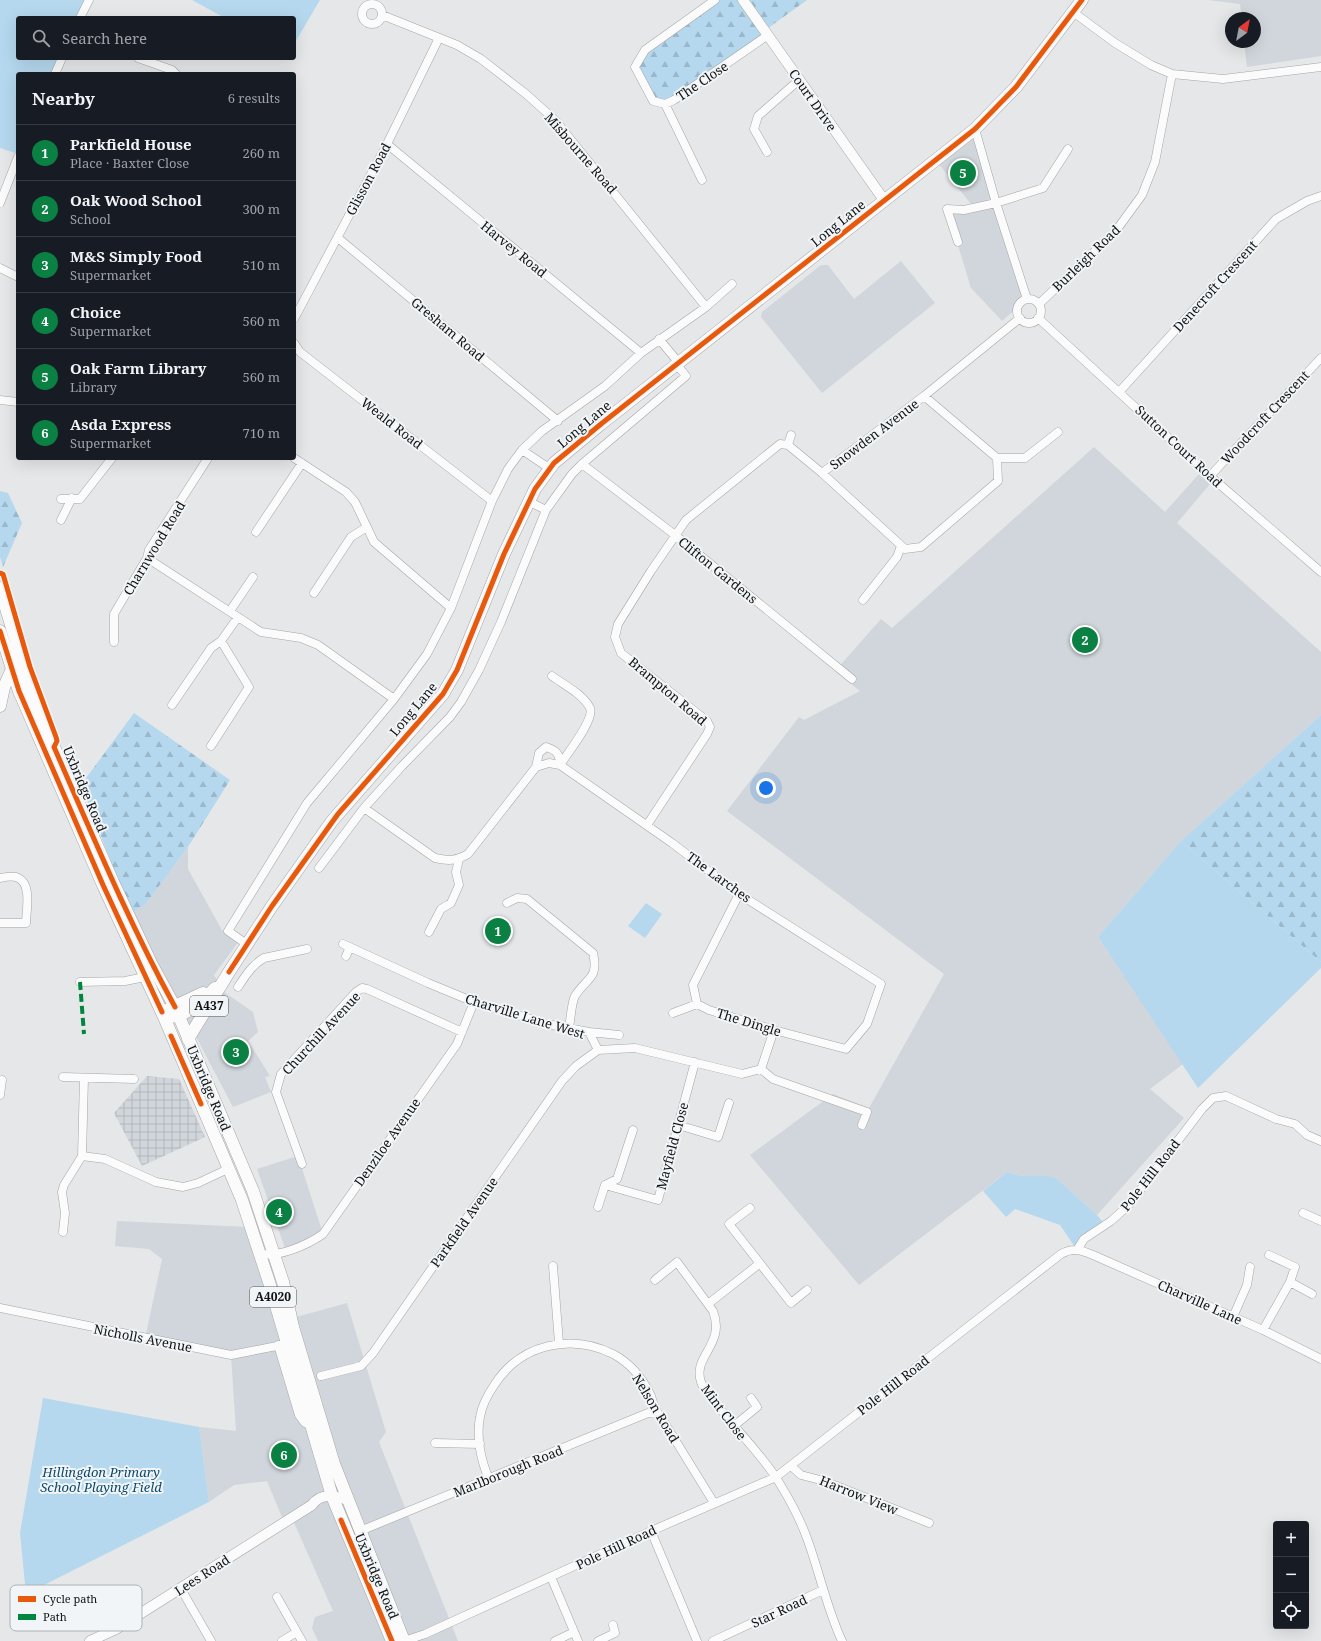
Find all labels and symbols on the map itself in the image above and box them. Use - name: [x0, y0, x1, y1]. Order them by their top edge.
- north arrow: [1225, 12, 1261, 48]
- street label: The Close: [673, 57, 731, 105]
- street label: Court Drive: [785, 65, 841, 135]
- street label: Misbourne Road: [541, 109, 621, 197]
- street label: Glisson Road: [341, 140, 395, 218]
- pin: 5: [950, 158, 976, 188]
- street label: Long Lane: [807, 195, 869, 250]
- street label: Harvey Road: [477, 217, 551, 281]
- street label: Burleigh Road: [1048, 221, 1124, 295]
- street label: Denecroft Crescent: [1169, 236, 1261, 336]
- street label: Gresham Road: [407, 293, 489, 365]
- street label: Woodcroft Crescent: [1217, 366, 1313, 468]
- street label: Weald Road: [357, 393, 427, 453]
- street label: Snowden Avenue: [826, 394, 922, 473]
- street label: Long Lane: [553, 396, 615, 452]
- street label: Sutton Court Road: [1132, 401, 1226, 491]
- street label: Charnwood Road: [119, 498, 189, 598]
- street label: Clifton Gardens: [675, 533, 761, 608]
- pin: 2: [1072, 625, 1098, 655]
- street label: Brampton Road: [625, 653, 711, 729]
- street label: Long Lane: [385, 678, 441, 740]
- street label: Uxbridge Road: [59, 743, 111, 835]
- your location: [756, 778, 776, 798]
- street label: The Larches: [683, 848, 755, 907]
- pin: 1: [485, 916, 511, 946]
- street label: Churchill Avenue: [278, 988, 364, 1078]
- street label: Charville Lane West: [463, 989, 587, 1043]
- road number: A437: [190, 996, 228, 1016]
- street label: The Dingle: [715, 1004, 783, 1040]
- pin: 3: [223, 1037, 249, 1067]
- street label: Uxbridge Road: [183, 1042, 235, 1134]
- street label: Denziloe Avenue: [350, 1094, 424, 1190]
- street label: Mayfield Close: [652, 1100, 692, 1192]
- street label: Pole Hill Road: [1116, 1135, 1184, 1215]
- street label: Parkfield Avenue: [426, 1173, 502, 1271]
- pin: 4: [266, 1197, 292, 1227]
- street label: Charville Lane: [1155, 1275, 1245, 1329]
- road number: A4020: [250, 1287, 296, 1307]
- street label: Nicholls Avenue: [92, 1320, 194, 1356]
- street label: Pole Hill Road: [853, 1351, 933, 1419]
- street label: Nelson Road: [628, 1370, 684, 1446]
- street label: Mint Close: [697, 1381, 751, 1443]
- pin: 6: [271, 1440, 297, 1470]
- street label: Marlborough Road: [450, 1441, 566, 1501]
- park label: Hillingdon Primary School Playing Field: [40, 1463, 162, 1496]
- street label: Harrow View: [817, 1471, 902, 1519]
- street label: Pole Hill Road: [573, 1520, 659, 1574]
- street label: Uxbridge Road: [351, 1530, 403, 1622]
- street label: Lees Road: [171, 1550, 233, 1600]
- legend: [10, 1585, 142, 1631]
- street label: Star Road: [748, 1590, 810, 1632]
- text: Cycle path: [43, 1591, 97, 1606]
- text: Path: [43, 1609, 67, 1624]

